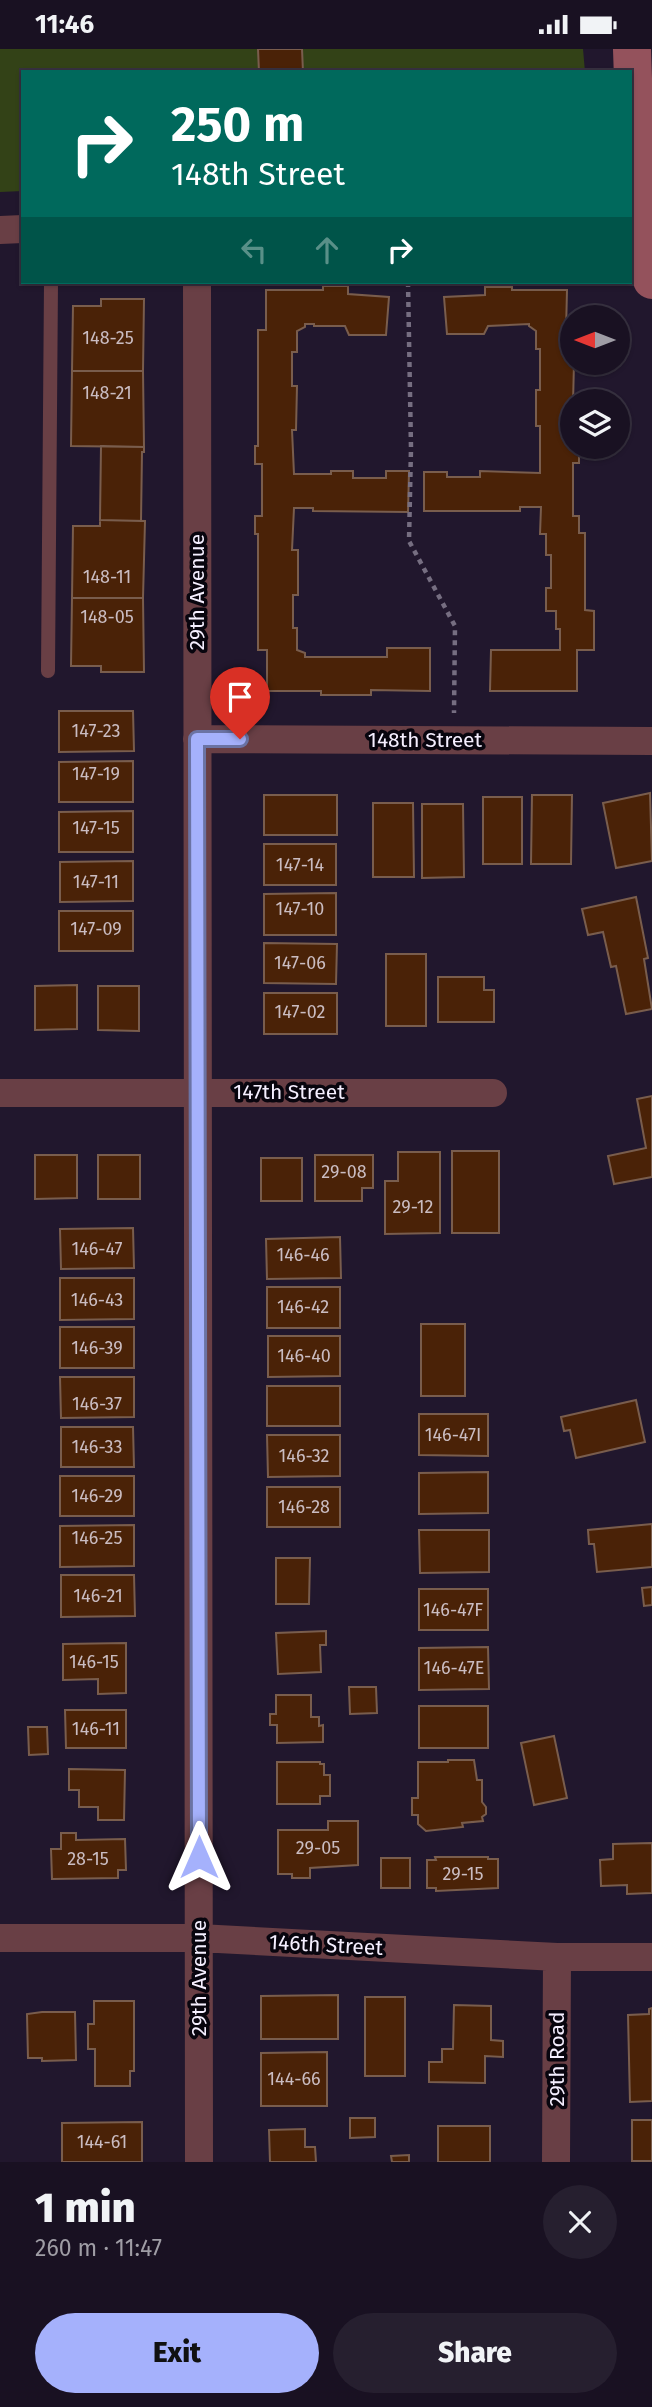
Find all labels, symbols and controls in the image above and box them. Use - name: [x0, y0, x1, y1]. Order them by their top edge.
- text: 11:46: [35, 9, 94, 40]
- text: 250 m: [171, 95, 304, 154]
- icon: right: [56, 98, 147, 189]
- text: 148th Street: [171, 155, 345, 193]
- icon: left: [235, 231, 273, 269]
- icon: ahead: [308, 231, 346, 269]
- icon: right: [381, 231, 419, 269]
- north arrow: [560, 305, 630, 375]
- map controls: [560, 305, 630, 459]
- house number: 148-25: [82, 327, 134, 349]
- house number: 148-21: [82, 382, 132, 404]
- button: layers: [560, 389, 630, 459]
- street label: 29th Avenue: [184, 534, 210, 650]
- house number: 148-11: [83, 566, 131, 588]
- house number: 148-05: [80, 606, 134, 628]
- pin: [210, 667, 270, 739]
- icon: arrive: [221, 678, 259, 716]
- house number: 147-23: [72, 720, 120, 742]
- street label: 148th Street: [368, 727, 483, 753]
- house number: 147-19: [72, 763, 120, 785]
- house number: 147-15: [72, 817, 120, 839]
- house number: 147-14: [276, 854, 325, 876]
- house number: 147-11: [73, 871, 119, 893]
- house number: 147-10: [276, 898, 324, 920]
- house number: 147-09: [70, 918, 122, 940]
- house number: 147-06: [274, 952, 326, 974]
- house number: 147-02: [275, 1001, 326, 1023]
- street label: 147th Street: [233, 1079, 345, 1105]
- house number: 29-08: [321, 1161, 367, 1183]
- house number: 29-12: [393, 1196, 434, 1218]
- house number: 146-47: [71, 1238, 123, 1260]
- house number: 146-46: [276, 1244, 330, 1266]
- house number: 146-43: [71, 1289, 123, 1311]
- house number: 146-42: [277, 1296, 329, 1318]
- house number: 146-39: [71, 1337, 123, 1359]
- house number: 146-40: [277, 1345, 331, 1367]
- house number: 146-37: [72, 1393, 122, 1415]
- house number: 146-47I: [425, 1424, 481, 1446]
- house number: 146-33: [71, 1436, 123, 1458]
- house number: 146-32: [279, 1445, 330, 1467]
- house number: 146-29: [71, 1485, 123, 1507]
- house number: 146-28: [278, 1496, 330, 1518]
- house number: 146-25: [71, 1527, 123, 1549]
- house number: 146-21: [73, 1585, 123, 1607]
- house number: 146-47F: [423, 1599, 483, 1621]
- house number: 146-15: [69, 1651, 119, 1673]
- house number: 146-47E: [424, 1657, 484, 1679]
- house number: 146-11: [72, 1718, 120, 1740]
- position arrow: [162, 1820, 236, 1894]
- house number: 29-05: [296, 1837, 340, 1859]
- house number: 28-15: [67, 1848, 109, 1870]
- house number: 29-15: [443, 1863, 484, 1885]
- street label: 29th Avenue: [186, 1920, 212, 2036]
- street label: 146th Street: [268, 1929, 384, 1961]
- street label: 29th Road: [544, 2011, 570, 2107]
- house number: 144-66: [267, 2068, 321, 2090]
- house number: 144-61: [77, 2131, 127, 2153]
- text: 1 min: [35, 2183, 136, 2233]
- button: close: [543, 2185, 617, 2259]
- text: 260 m · 11:47: [35, 2234, 162, 2262]
- button: Exit: [35, 2313, 319, 2393]
- button: Share: [333, 2313, 617, 2393]

